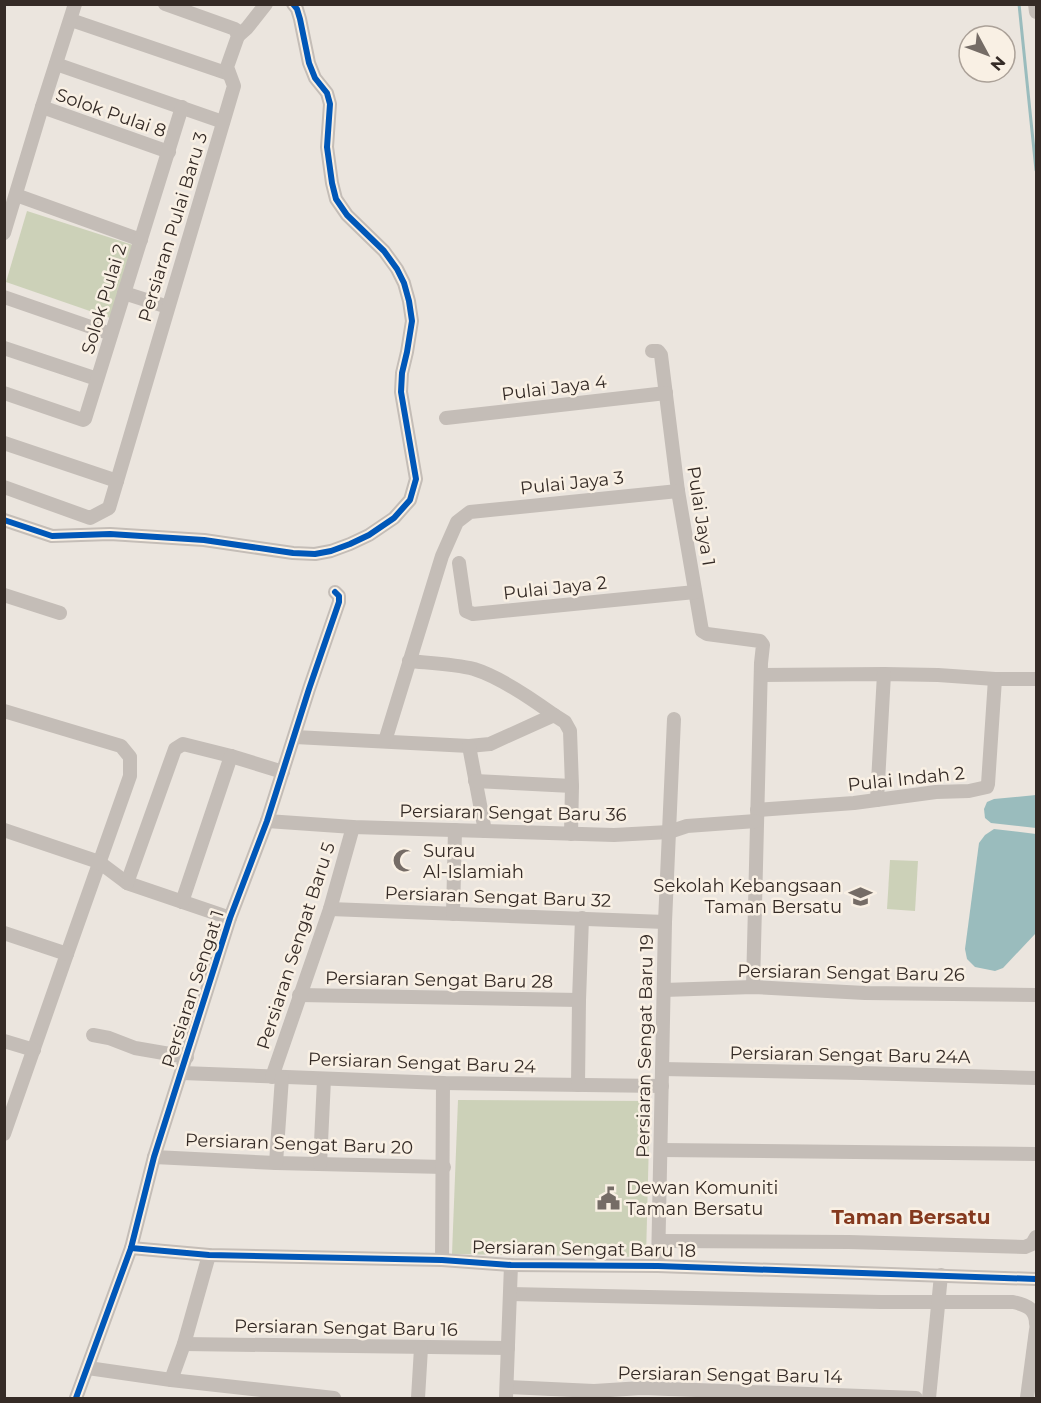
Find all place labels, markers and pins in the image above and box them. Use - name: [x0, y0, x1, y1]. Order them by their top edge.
- place label: Surau Al-Islamiah: [423, 840, 524, 883]
- mosque icon: Surau Al-Islamiah: [392, 848, 418, 874]
- place label: Sekolah Kebangsaan Taman Bersatu: [653, 875, 842, 918]
- school or university icon: Sekolah Kebangsaan Taman Bersatu: [847, 883, 873, 909]
- place label: Dewan Komuniti Taman Bersatu: [626, 1177, 778, 1220]
- public building icon: Dewan Komuniti Taman Bersatu: [595, 1185, 621, 1211]

